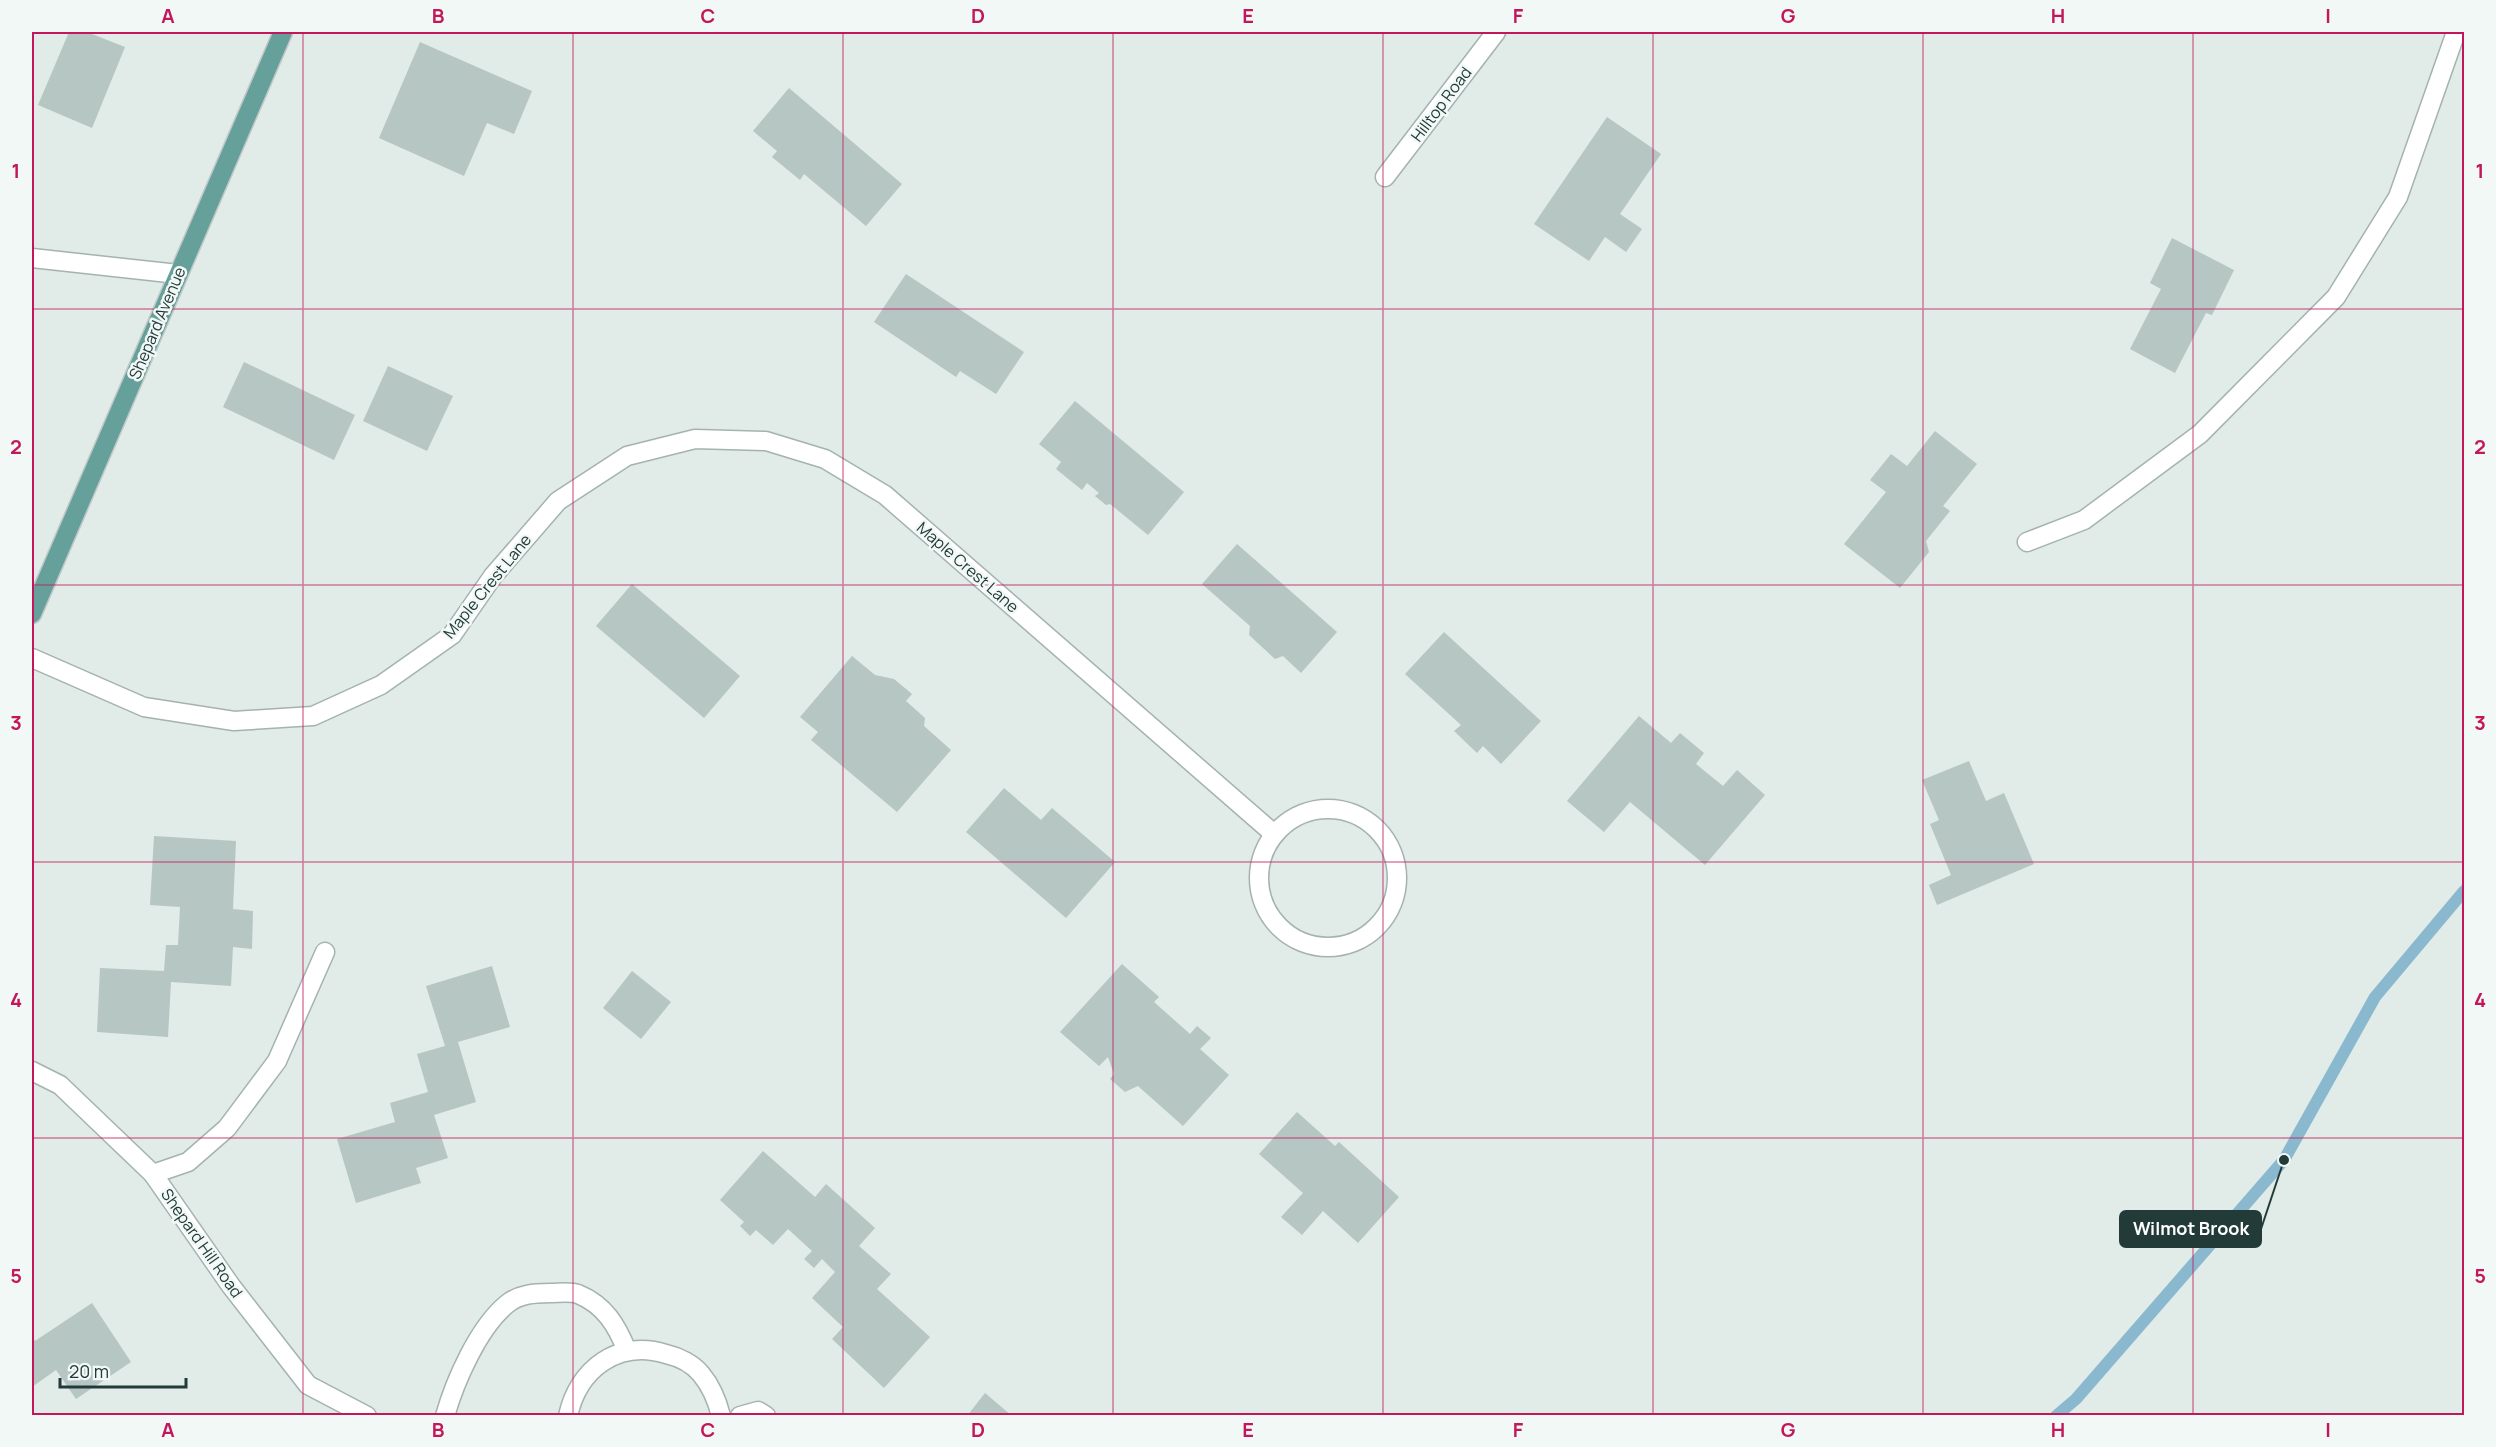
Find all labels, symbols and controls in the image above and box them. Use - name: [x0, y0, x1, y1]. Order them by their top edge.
- text: A: [161, 2, 175, 29]
- text: B: [432, 2, 445, 29]
- text: C: [701, 2, 715, 29]
- text: D: [971, 2, 985, 29]
- text: E: [1242, 2, 1254, 29]
- text: F: [1513, 2, 1524, 29]
- text: G: [1781, 2, 1796, 29]
- text: H: [2051, 2, 2065, 29]
- text: I: [2325, 2, 2331, 29]
- street label: Hilltop Road: [1406, 62, 1476, 146]
- text: 1: [12, 157, 20, 184]
- text: 1: [2476, 157, 2484, 184]
- street label: Shepard Avenue: [123, 264, 191, 382]
- text: 2: [10, 433, 22, 460]
- text: 2: [2474, 433, 2486, 460]
- street label: Maple Crest Lane: [912, 517, 1024, 617]
- street label: Maple Crest Lane: [438, 529, 536, 643]
- text: 3: [10, 709, 22, 736]
- text: 3: [2474, 709, 2486, 736]
- text: 4: [10, 986, 22, 1013]
- text: 4: [2474, 986, 2486, 1013]
- street label: Shepard Hill Road: [156, 1184, 248, 1302]
- callout: Wilmot Brook: [2120, 1211, 2261, 1247]
- text: Wilmot Brook: [2133, 1216, 2250, 1240]
- text: 5: [10, 1262, 22, 1289]
- text: 5: [2474, 1262, 2486, 1289]
- scale bar: [60, 1351, 186, 1389]
- text: 20 m: [69, 1359, 109, 1383]
- text: A: [161, 1416, 175, 1443]
- text: B: [432, 1416, 445, 1443]
- text: C: [701, 1416, 715, 1443]
- text: D: [971, 1416, 985, 1443]
- text: E: [1242, 1416, 1254, 1443]
- text: F: [1513, 1416, 1524, 1443]
- text: G: [1781, 1416, 1796, 1443]
- text: H: [2051, 1416, 2065, 1443]
- text: I: [2325, 1416, 2331, 1443]

